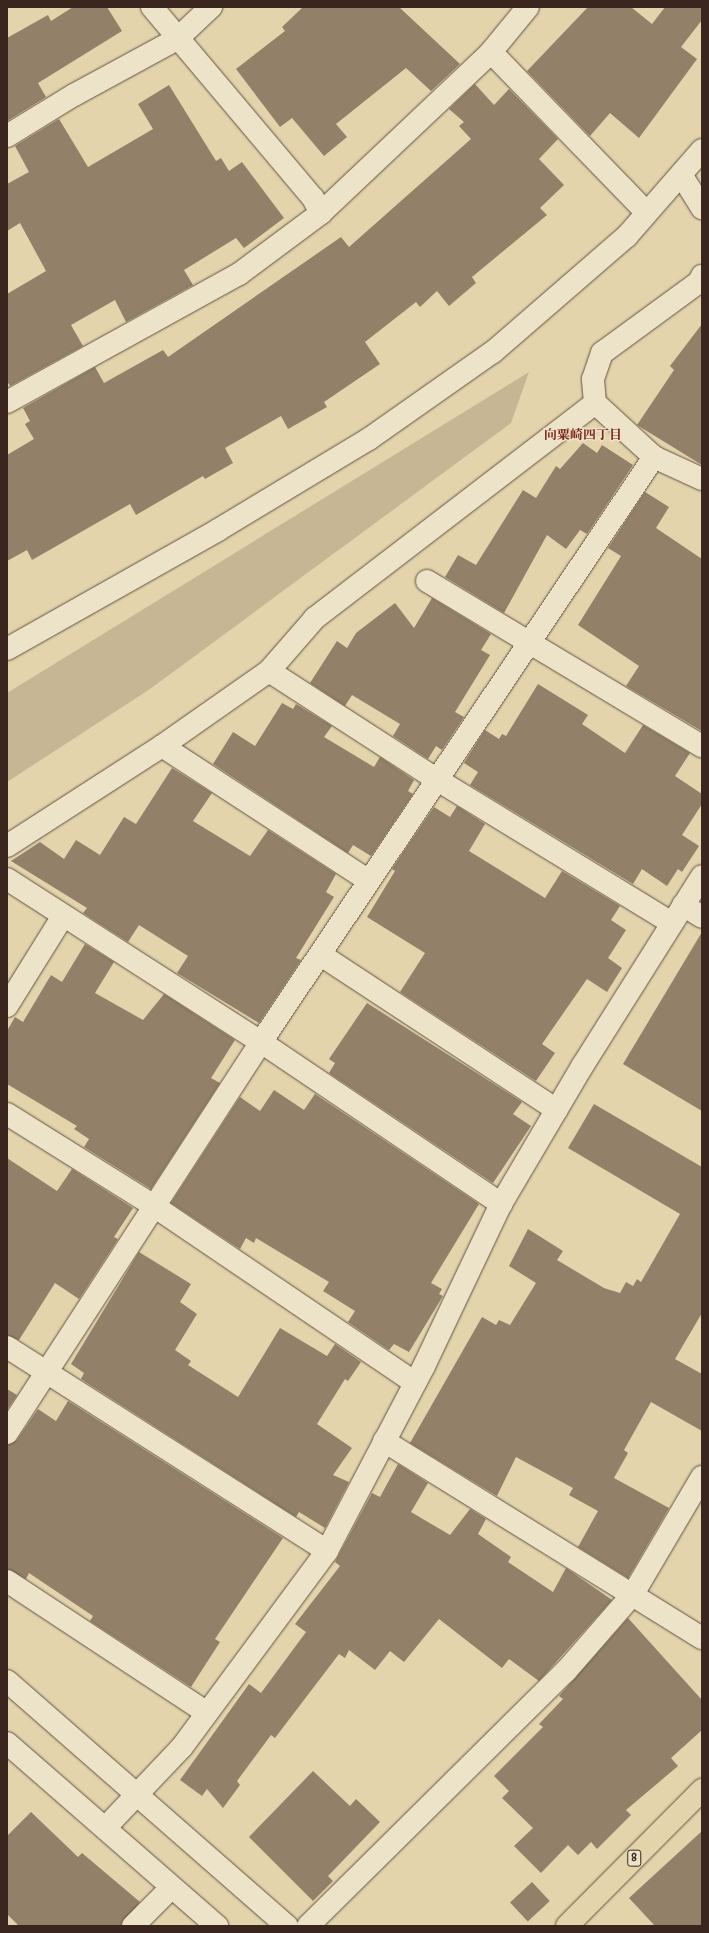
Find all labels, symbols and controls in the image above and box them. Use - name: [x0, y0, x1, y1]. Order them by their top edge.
- district label: 向粟崎四丁目: [544, 427, 622, 443]
- road number: 8: [627, 1849, 641, 1867]

